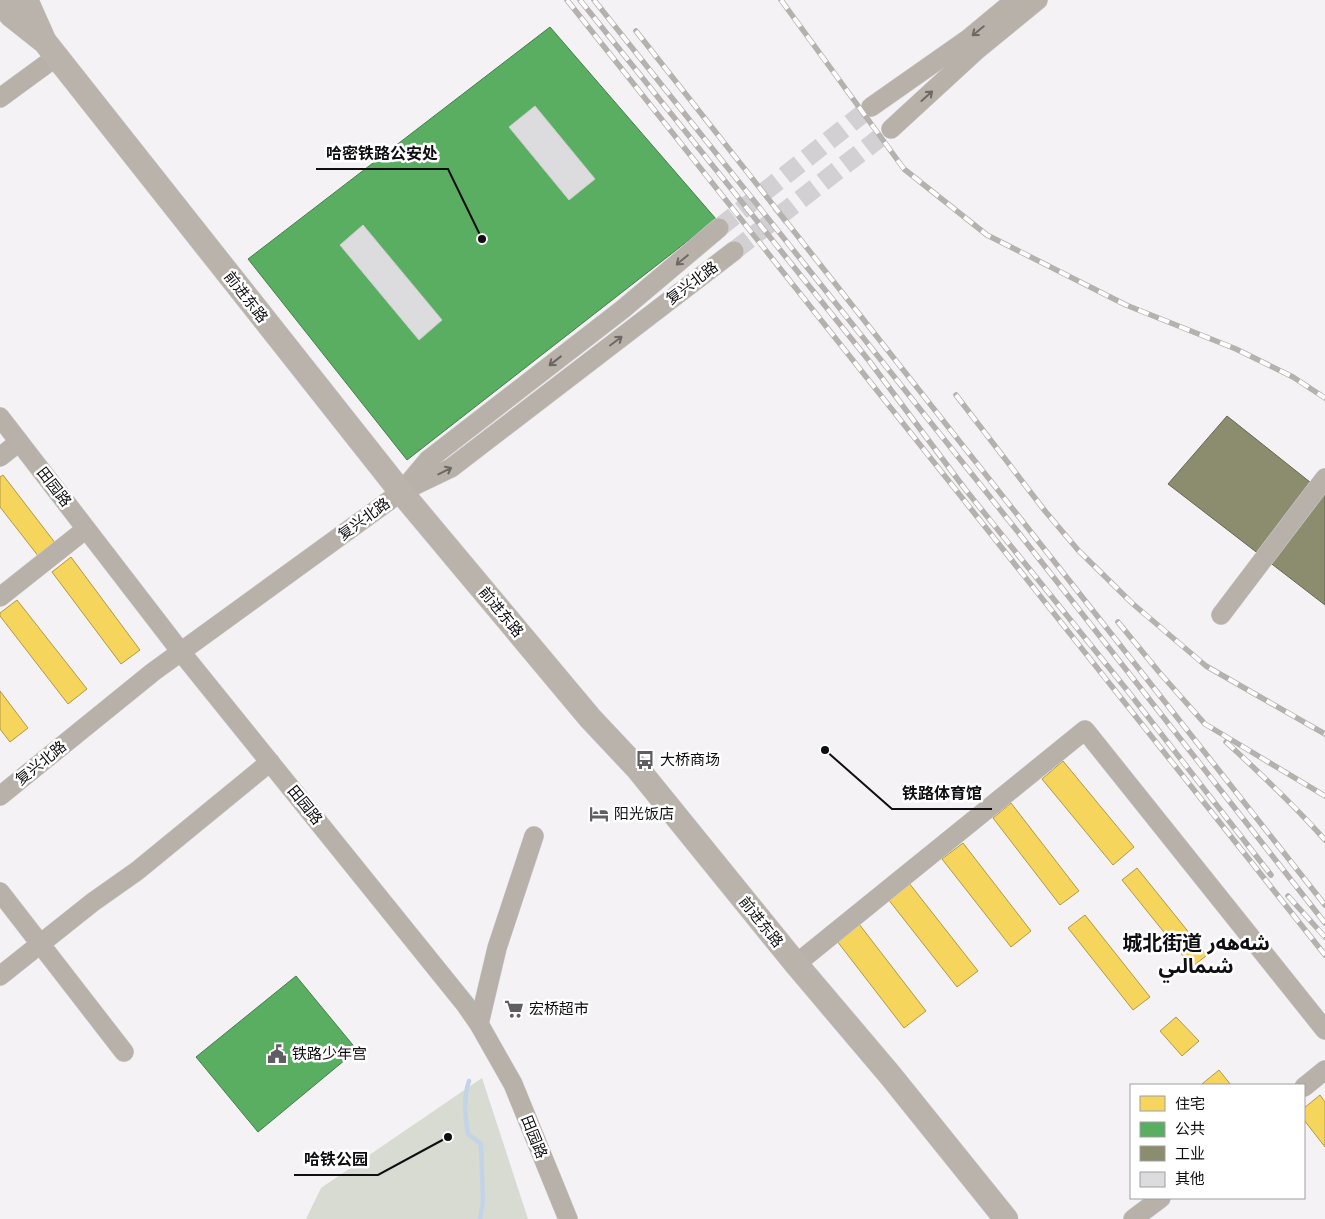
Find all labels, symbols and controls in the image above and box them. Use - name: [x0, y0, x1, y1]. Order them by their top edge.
- one-way arrow: [972, 25, 985, 36]
- one-way arrow: [920, 90, 933, 102]
- callout: 哈密铁路公安处: [316, 138, 448, 169]
- text: 哈密铁路公安处: [326, 143, 438, 165]
- one-way arrow: [676, 254, 689, 265]
- street label: 复兴北路: [662, 257, 722, 309]
- street label: 前进东路: [220, 267, 272, 327]
- one-way arrow: [609, 336, 623, 346]
- one-way arrow: [549, 356, 562, 367]
- street label: 田园路: [32, 463, 76, 511]
- one-way arrow: [437, 466, 452, 476]
- street label: 复兴北路: [334, 493, 394, 545]
- street label: 前进东路: [474, 583, 528, 641]
- street label: 复兴北路: [11, 736, 71, 790]
- bus stop icon: 大桥商场: [634, 749, 656, 771]
- place label: 大桥商场: [660, 750, 720, 770]
- callout: 铁路体育馆: [892, 778, 992, 809]
- street label: 田园路: [283, 781, 327, 829]
- text: 铁路体育馆: [902, 783, 982, 805]
- hotel icon: 阳光饭店: [588, 803, 610, 825]
- place label: 阳光饭店: [614, 804, 674, 824]
- street label: 前进东路: [734, 892, 788, 952]
- district label: 城北街道 شەھەر شىمالىي: [1122, 930, 1270, 983]
- supermarket icon: 宏桥超市: [503, 998, 525, 1020]
- place label: 宏桥超市: [529, 999, 589, 1019]
- public building icon: 铁路少年宫: [266, 1043, 288, 1065]
- place label: 铁路少年宫: [292, 1044, 367, 1064]
- legend: [1130, 1084, 1305, 1199]
- text: 住宅: [1175, 1094, 1205, 1114]
- street label: 田园路: [516, 1112, 552, 1162]
- text: 公共: [1175, 1119, 1205, 1139]
- callout: 哈铁公园: [294, 1144, 378, 1175]
- text: 工业: [1175, 1144, 1205, 1164]
- text: 哈铁公园: [304, 1149, 368, 1171]
- text: 其他: [1175, 1169, 1205, 1189]

